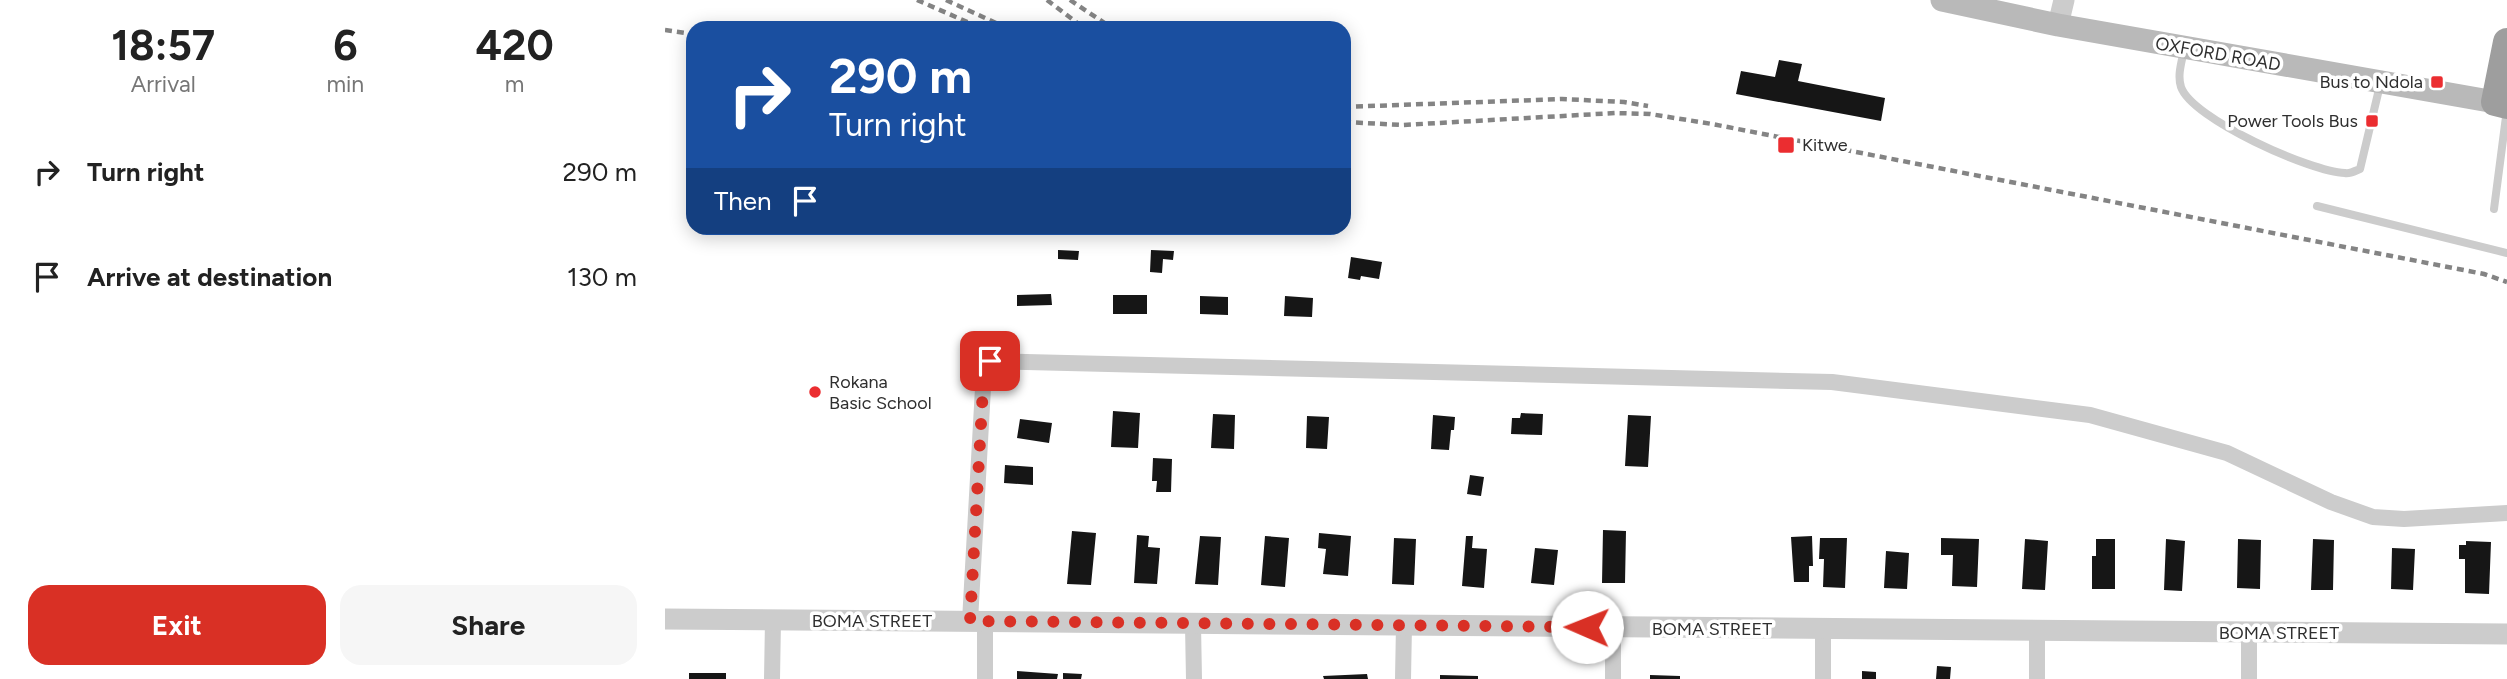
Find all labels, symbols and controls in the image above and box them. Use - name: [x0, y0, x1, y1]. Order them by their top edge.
- text: 18:57: [111, 20, 215, 71]
- text: 6: [333, 20, 358, 71]
- text: 420: [476, 20, 554, 71]
- street label: OXFORD ROAD: [2154, 32, 2282, 76]
- text: 290 m: [829, 46, 972, 105]
- icon: right: [714, 49, 805, 140]
- text: Arrival: [131, 70, 196, 98]
- text: min: [326, 70, 364, 98]
- text: m: [505, 70, 524, 98]
- place label: Bus to Ndola: [2319, 71, 2423, 93]
- marker: Bus to Ndola: [2429, 74, 2445, 90]
- text: Turn right: [829, 106, 967, 144]
- place label: Power Tools Bus: [2227, 110, 2358, 132]
- marker: Power Tools Bus: [2364, 113, 2380, 129]
- place label: Kitwe: [1802, 134, 1848, 156]
- marker: Kitwe: [1776, 135, 1796, 155]
- icon: right: [28, 153, 66, 191]
- text: Turn right: [87, 156, 204, 188]
- text: 290 m: [563, 156, 637, 188]
- icon: arrive: [786, 182, 824, 220]
- text: Then: [714, 185, 772, 217]
- icon: arrive: [28, 258, 66, 296]
- text: Arrive at destination: [87, 261, 332, 293]
- text: 130 m: [567, 261, 637, 293]
- pin: [960, 331, 1020, 391]
- icon: arrive: [971, 342, 1009, 380]
- place label: Rokana Basic School: [829, 371, 932, 414]
- marker: Rokana Basic School: [807, 384, 823, 400]
- button: Exit: [28, 585, 326, 665]
- button: Share: [340, 585, 637, 665]
- position arrow: [1550, 590, 1624, 664]
- street label: BOMA STREET: [812, 610, 932, 632]
- street label: BOMA STREET: [1652, 618, 1772, 640]
- street label: BOMA STREET: [2219, 622, 2339, 644]

